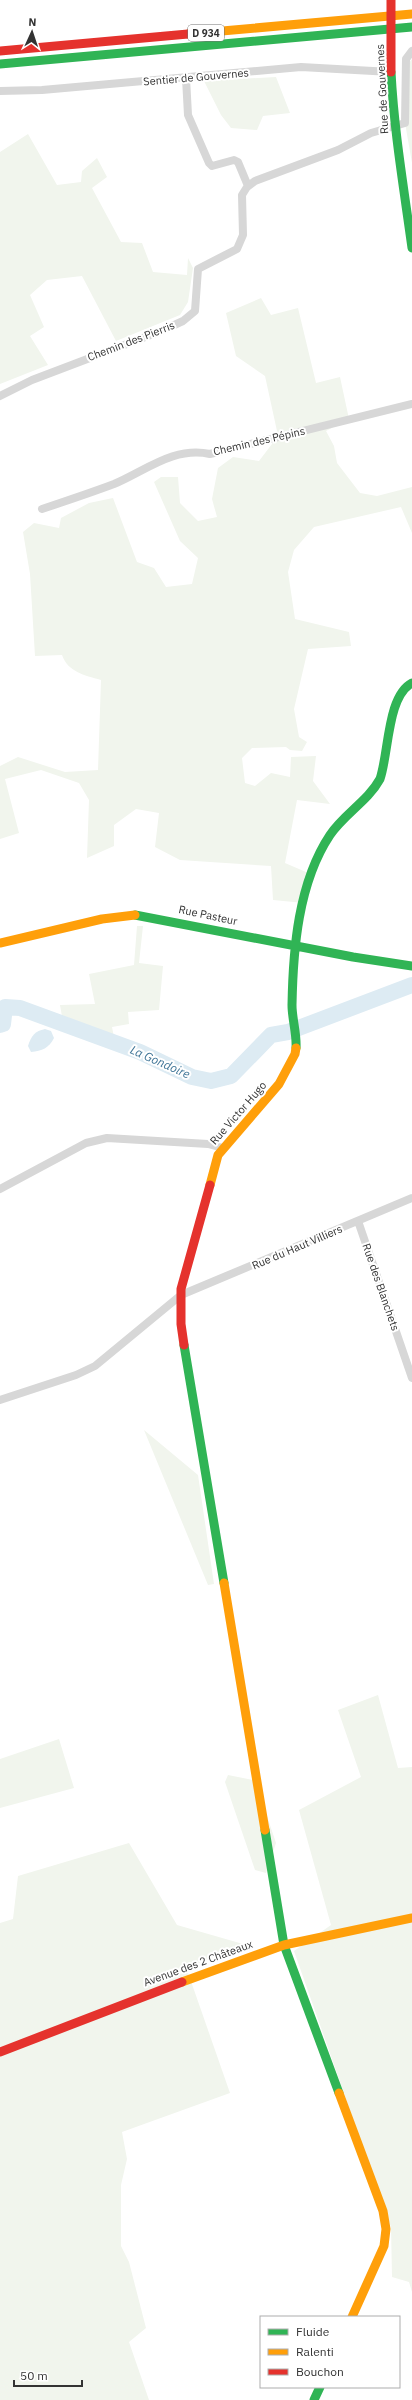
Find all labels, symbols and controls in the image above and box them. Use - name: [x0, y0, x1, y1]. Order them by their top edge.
- north arrow: [12, 12, 52, 52]
- text: N: [28, 15, 37, 29]
- road number: D 934: [188, 25, 224, 41]
- street label: Rue de Gouvernes: [373, 44, 391, 134]
- street label: Sentier de Gouvernes: [143, 65, 249, 89]
- street label: Chemin des Pierris: [85, 318, 177, 364]
- street label: Chemin des Pépins: [212, 424, 306, 458]
- street label: Rue Pasteur: [177, 902, 239, 928]
- water label: La Gondoire: [128, 1042, 192, 1081]
- street label: Rue Victor Hugo: [207, 1078, 269, 1148]
- street label: Rue du Haut Villiers: [250, 1222, 344, 1272]
- street label: Rue des Blanchets: [359, 1241, 403, 1333]
- street label: Avenue des 2 Châteaux: [141, 1937, 255, 1989]
- legend: [260, 2316, 400, 2388]
- text: Fluide: [296, 2324, 330, 2339]
- text: Ralenti: [296, 2344, 334, 2359]
- scale bar: [14, 2362, 82, 2388]
- text: Bouchon: [296, 2364, 344, 2379]
- text: 50 m: [20, 2368, 48, 2383]

